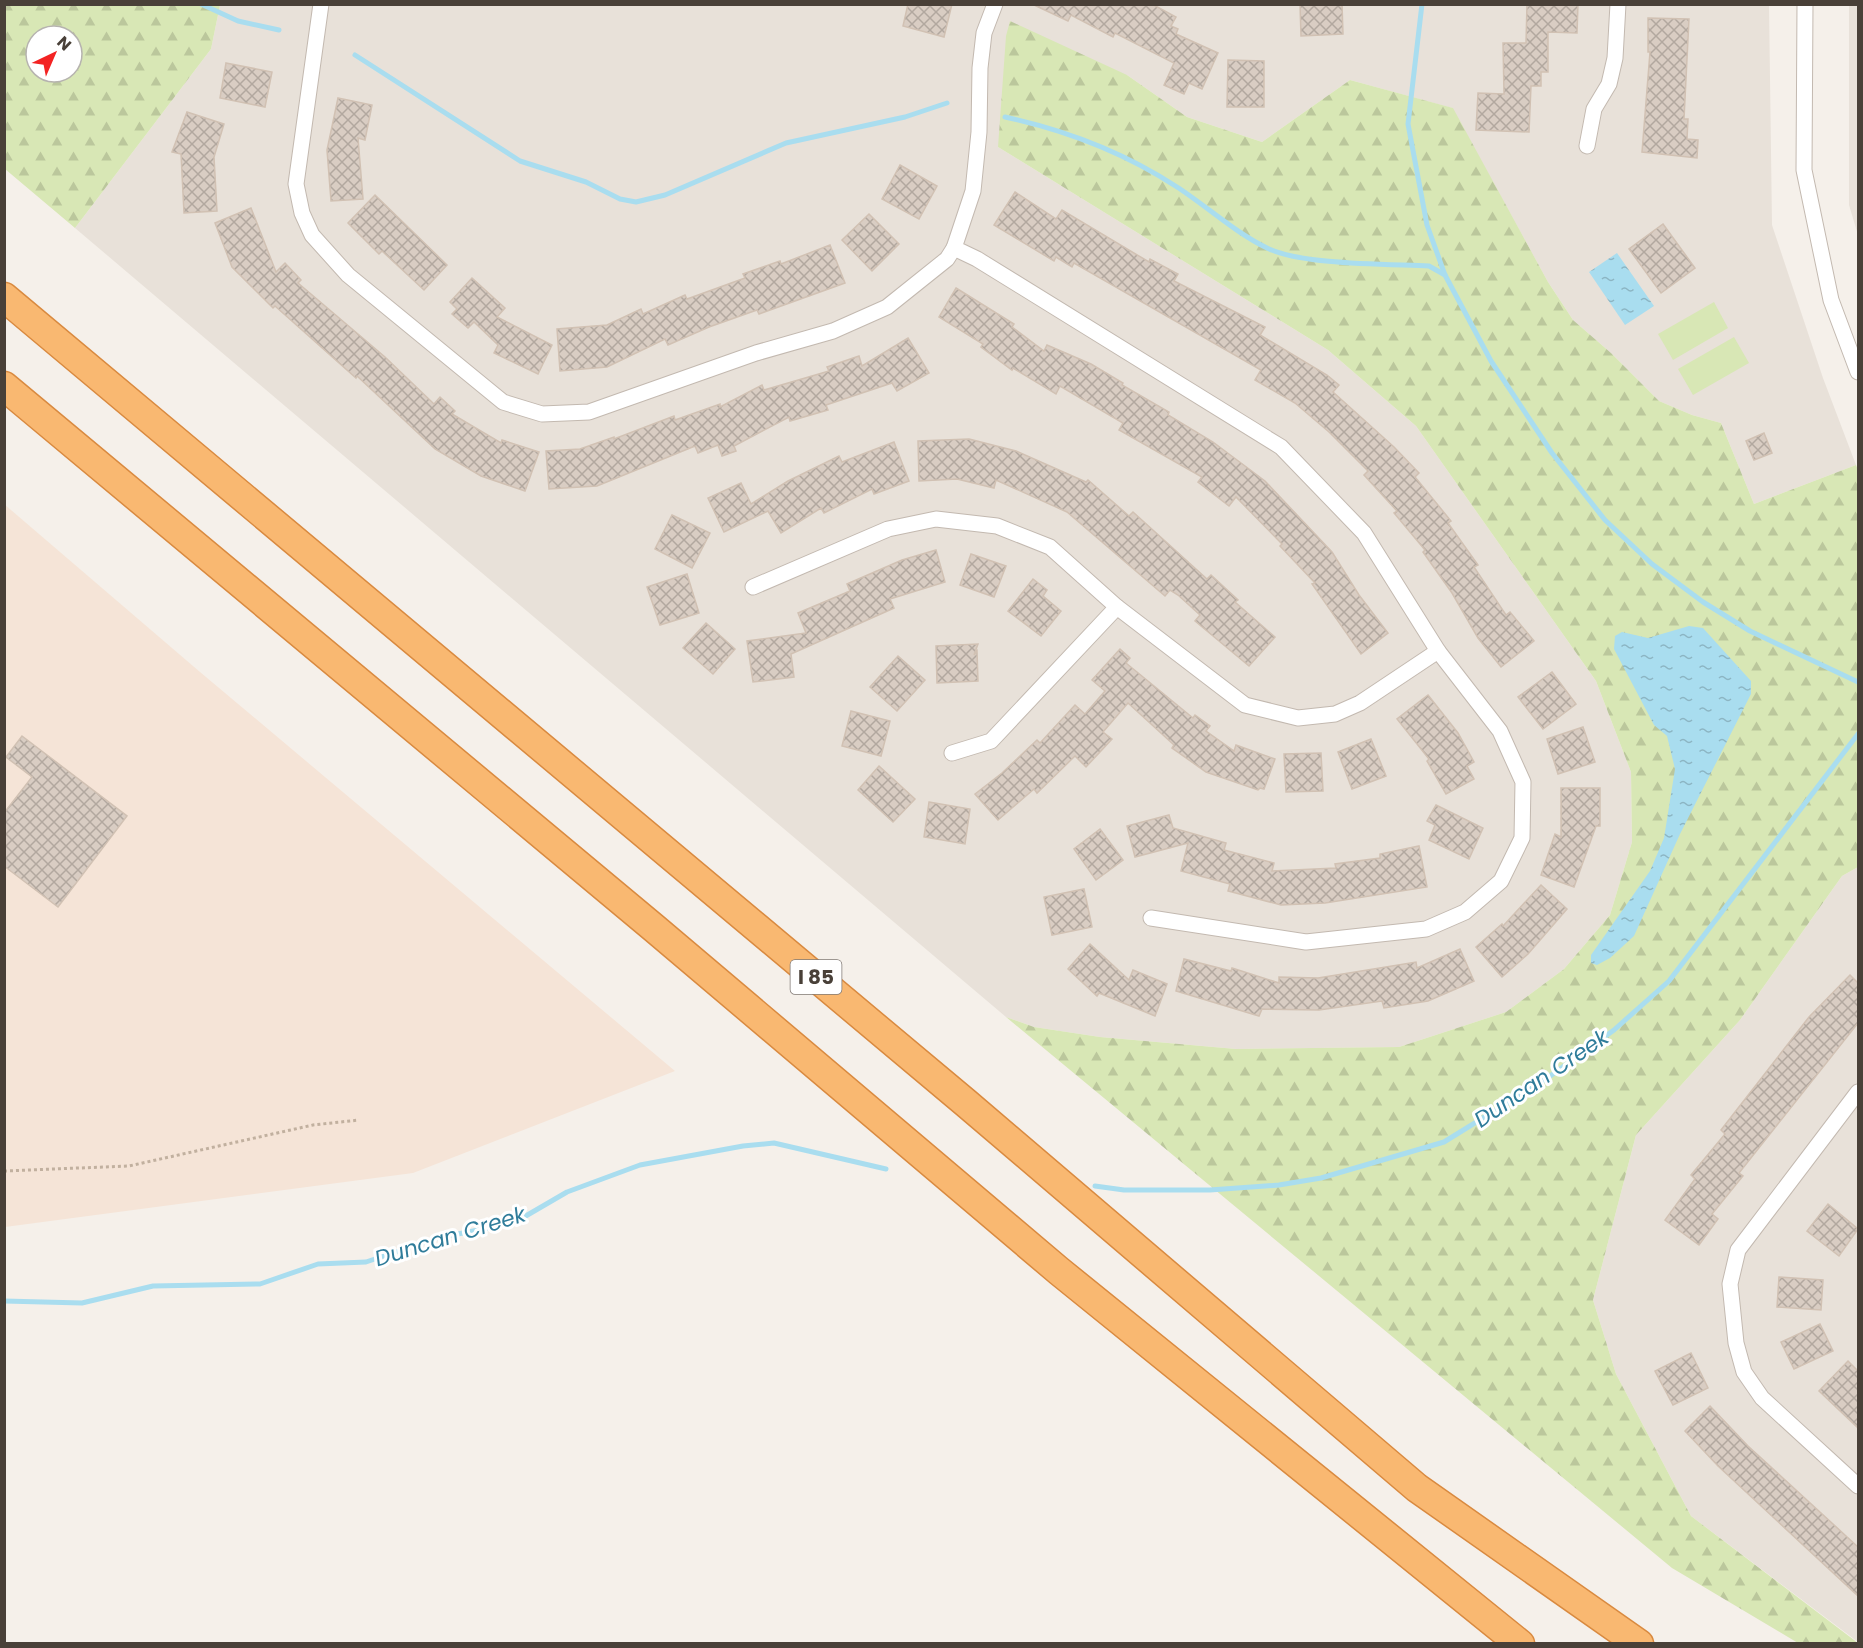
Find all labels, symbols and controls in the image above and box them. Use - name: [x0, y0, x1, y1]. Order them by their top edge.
- north arrow: [24, 24, 84, 84]
- text: N: [52, 31, 76, 56]
- road number: I 85: [790, 960, 842, 994]
- water label: Duncan Creek: [1468, 1021, 1616, 1135]
- water label: Duncan Creek: [371, 1198, 531, 1274]

